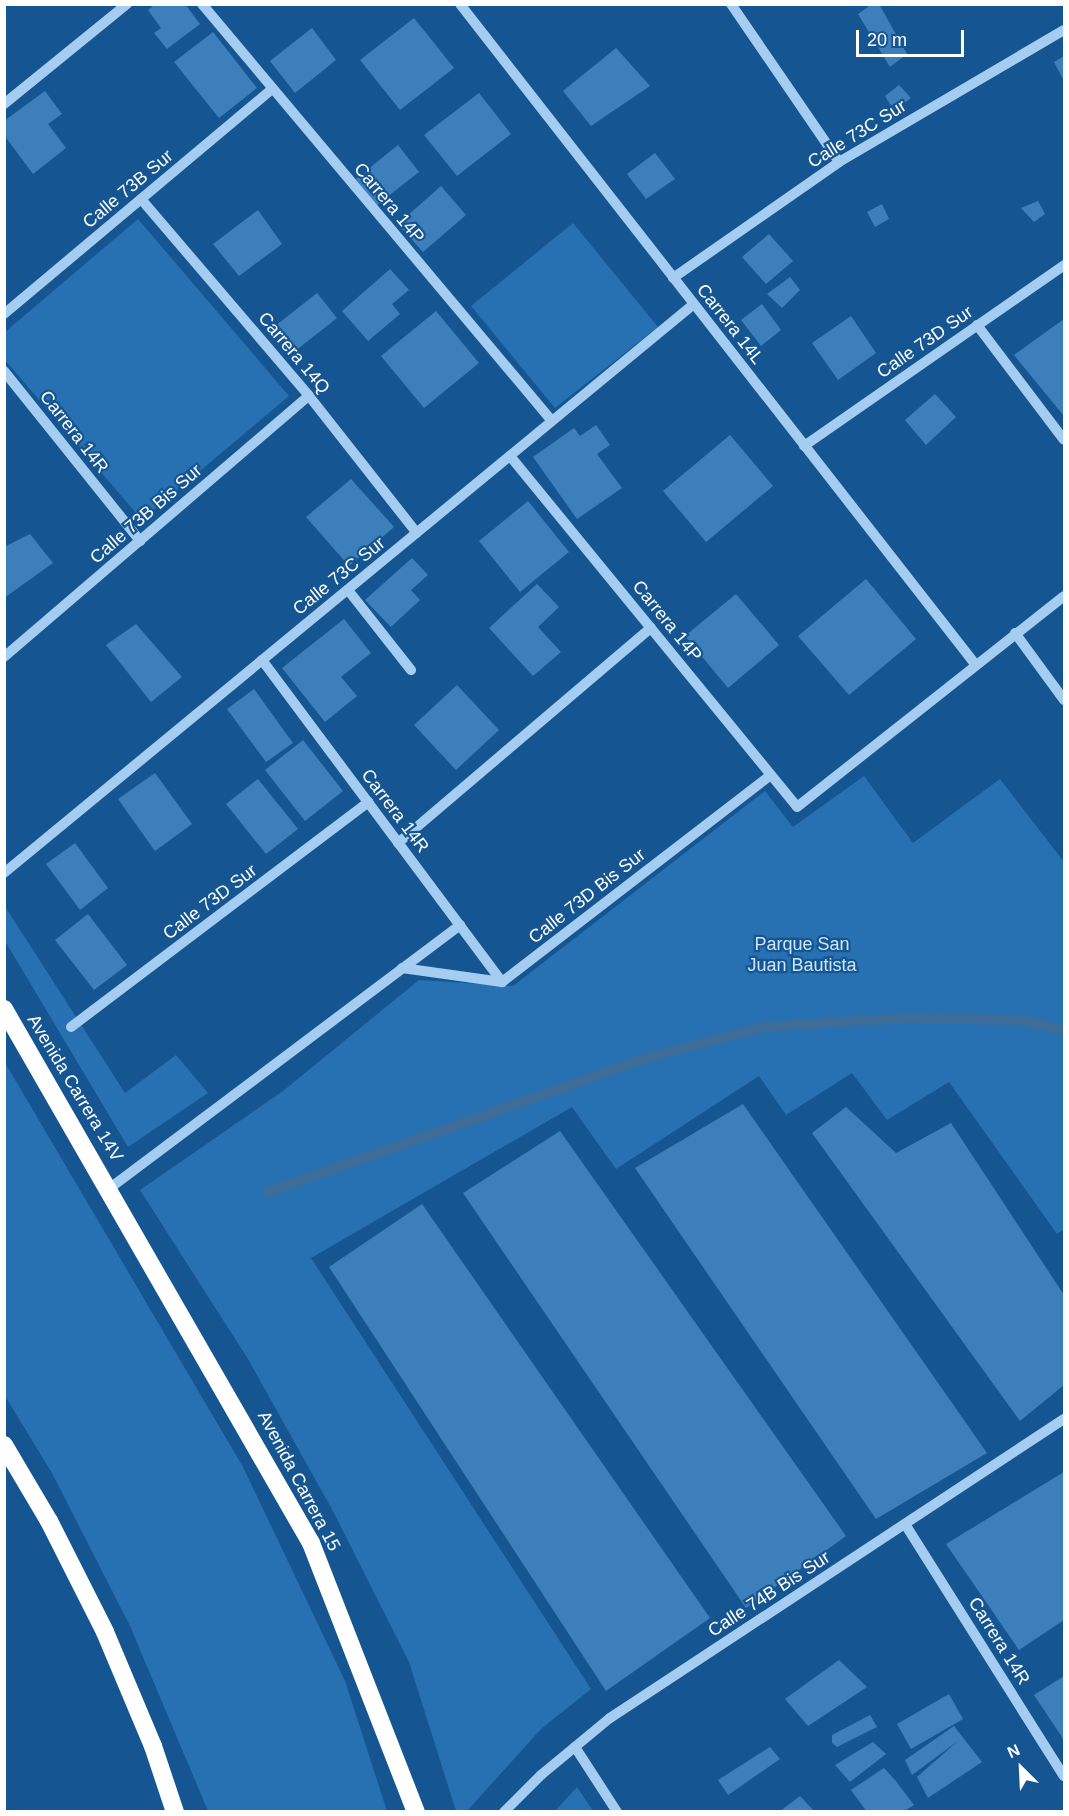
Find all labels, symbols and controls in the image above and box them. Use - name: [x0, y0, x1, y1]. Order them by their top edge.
- scale bar: [859, 18, 967, 56]
- text: 20 m: [867, 30, 907, 50]
- street label: Calle 73C Sur: [804, 95, 910, 173]
- street label: Calle 73B Sur: [79, 145, 177, 233]
- street label: Carrera 14P: [349, 159, 429, 247]
- street label: Carrera 14L: [692, 280, 768, 368]
- street label: Calle 73D Sur: [873, 301, 977, 383]
- street label: Carrera 14Q: [254, 308, 334, 398]
- street label: Carrera 14R: [35, 386, 113, 478]
- street label: Calle 73B Bis Sur: [86, 460, 206, 568]
- street label: Calle 73C Sur: [289, 532, 389, 620]
- street label: Carrera 14P: [628, 576, 706, 666]
- street label: Carrera 14R: [357, 765, 433, 857]
- street label: Calle 73D Bis Sur: [524, 844, 650, 948]
- street label: Calle 73D Sur: [159, 860, 261, 944]
- park label: Parque San Juan Bautista: [747, 934, 857, 976]
- street label: Avenida Carrera 14V: [23, 1011, 127, 1165]
- street label: Avenida Carrera 15: [253, 1407, 345, 1555]
- street label: Calle 74B Bis Sur: [704, 1547, 834, 1641]
- street label: Carrera 14R: [964, 1593, 1034, 1689]
- north arrow: [991, 1738, 1051, 1798]
- text: N: [1005, 1741, 1022, 1761]

